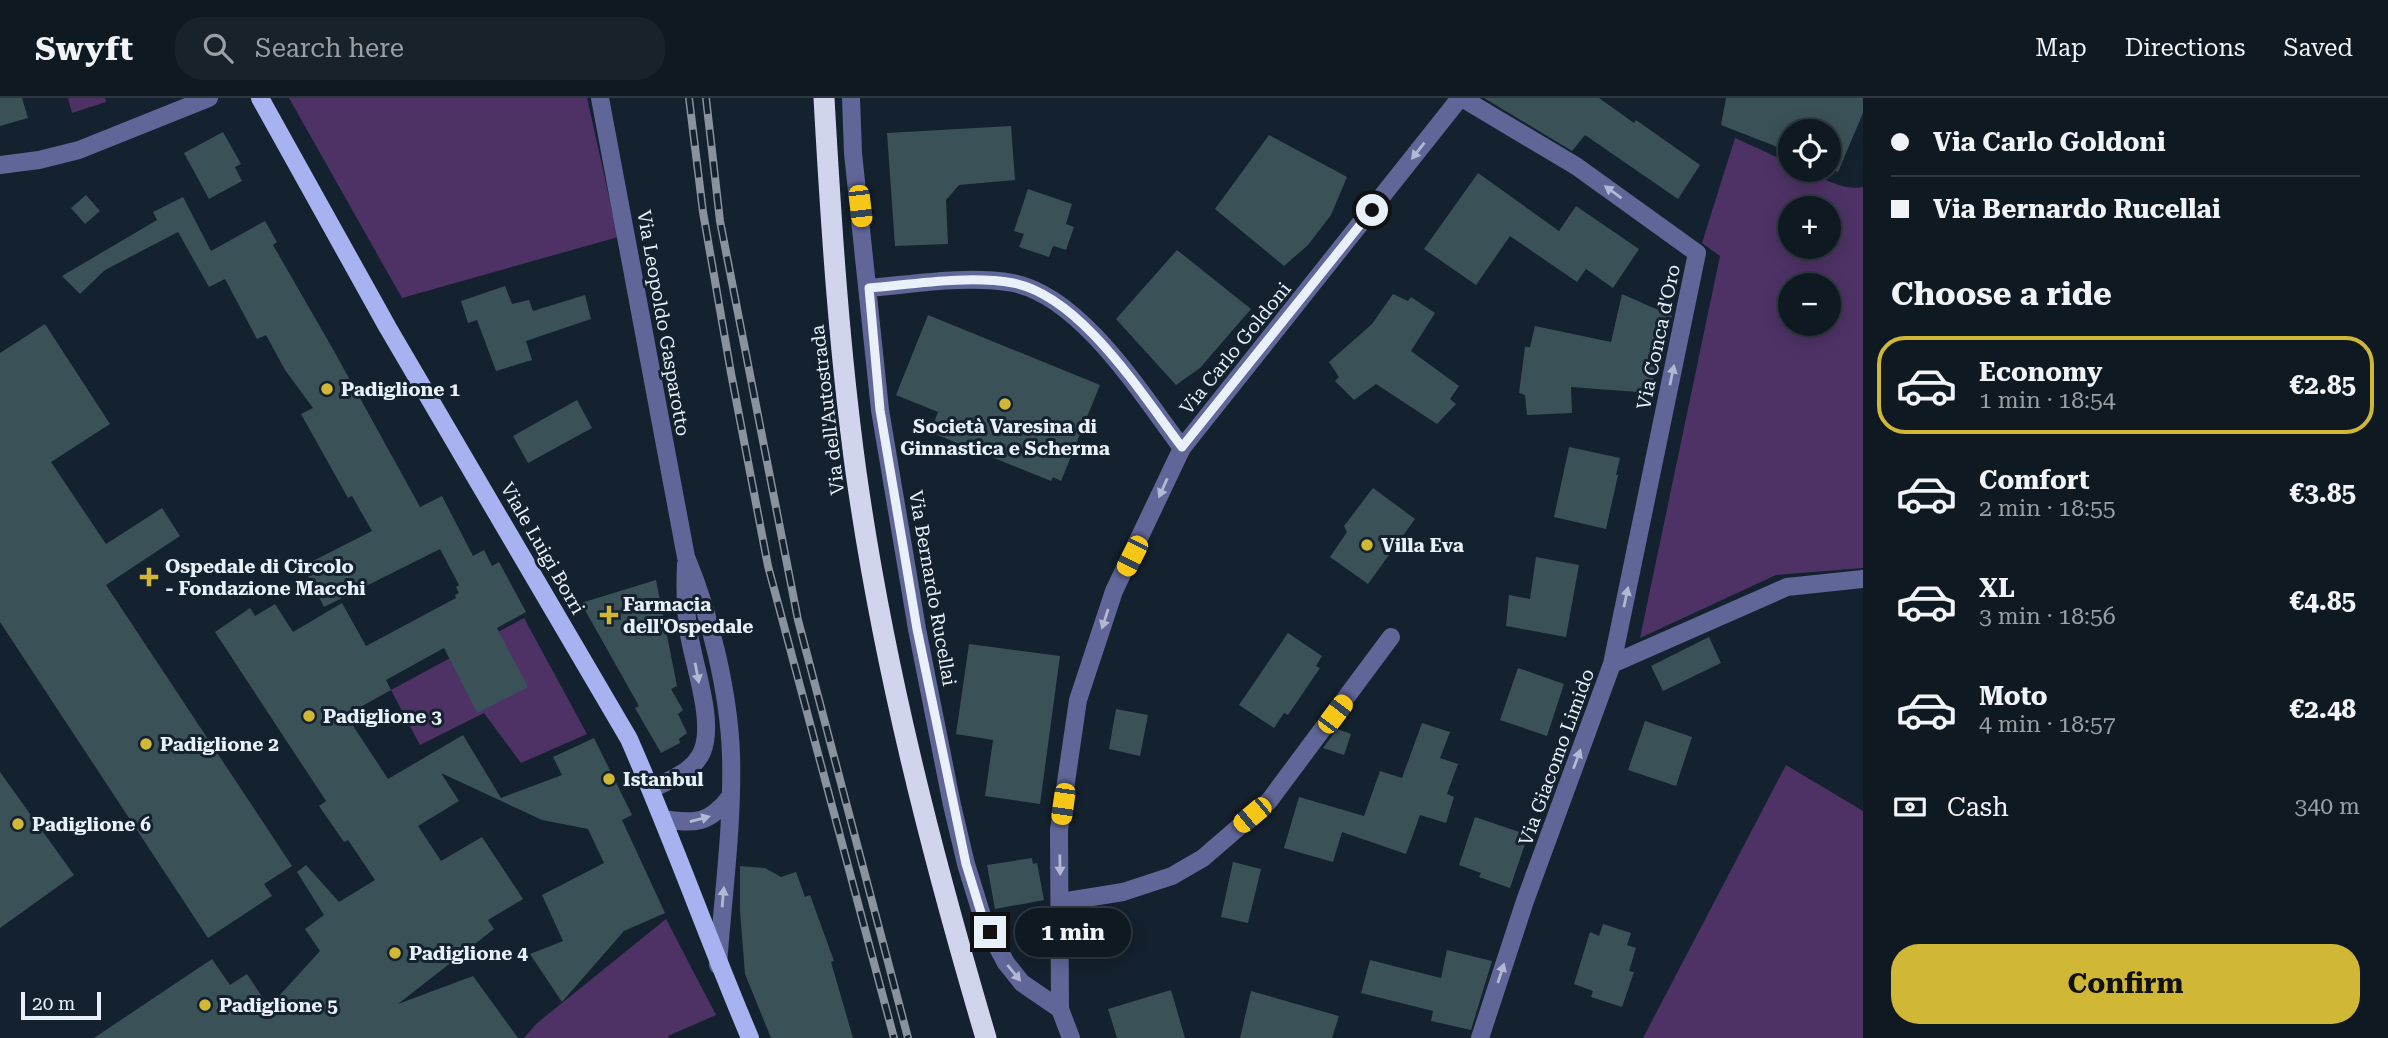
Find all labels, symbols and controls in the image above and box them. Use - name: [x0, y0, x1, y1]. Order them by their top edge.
- search box: [175, 17, 665, 80]
- text: Swyft: [35, 29, 133, 68]
- icon: search: [199, 29, 237, 67]
- text: Search here: [255, 33, 404, 63]
- text: Map: [2035, 34, 2087, 62]
- text: Directions: [2125, 34, 2245, 62]
- text: Saved: [2283, 34, 2353, 62]
- map controls: [1778, 119, 1841, 336]
- button: locate: [1778, 119, 1841, 182]
- text: Via Carlo Goldoni: [1933, 127, 2166, 157]
- one-way arrow: [1410, 142, 1425, 160]
- car: [848, 184, 873, 228]
- one-way arrow: [1604, 186, 1622, 200]
- route start: [1356, 194, 1388, 226]
- text: Via Bernardo Rucellai: [1933, 194, 2221, 224]
- button: +: [1778, 196, 1841, 259]
- street label: Via Leopoldo Gasparotto: [632, 208, 695, 438]
- street label: Via Conca d'Oro: [1632, 262, 1685, 412]
- button: −: [1778, 273, 1841, 336]
- text: Choose a ride: [1891, 275, 2112, 313]
- street label: Via Carlo Goldoni: [1175, 278, 1296, 419]
- street label: Via dell'Autostrada: [806, 323, 849, 496]
- icon: car: [1895, 354, 1958, 417]
- text: Economy: [1979, 357, 2102, 387]
- one-way arrow: [1667, 364, 1678, 386]
- text: €2.85: [2290, 370, 2356, 400]
- place label: Padiglione 1: [341, 378, 460, 401]
- marker: Padiglione 1: [319, 381, 335, 397]
- text: 1 min · 18:54: [1979, 387, 2116, 414]
- marker: Società Varesina di Ginnastica e Scherma: [997, 396, 1013, 412]
- place label: Società Varesina di Ginnastica e Scherma: [900, 415, 1110, 460]
- icon: car: [1895, 462, 1958, 525]
- text: Comfort: [1979, 465, 2089, 495]
- street label: Viale Luigi Borri: [496, 478, 590, 618]
- one-way arrow: [1157, 478, 1168, 499]
- text: €3.85: [2290, 478, 2356, 508]
- street label: Via Bernardo Rucellai: [904, 489, 961, 688]
- text: 2 min · 18:55: [1979, 495, 2116, 522]
- car: [1114, 533, 1151, 579]
- place label: Villa Eva: [1381, 534, 1464, 557]
- marker: Villa Eva: [1359, 537, 1375, 553]
- place label: Ospedale di Circolo - Fondazione Macchi: [165, 555, 366, 600]
- marker: Ospedale di Circolo - Fondazione Macchi: [139, 567, 159, 587]
- icon: car: [1895, 570, 1958, 633]
- text: XL: [1979, 573, 2015, 603]
- one-way arrow: [1621, 586, 1632, 608]
- text: €4.85: [2290, 586, 2356, 616]
- place label: Farmacia dell'Ospedale: [623, 593, 754, 638]
- text: 3 min · 18:56: [1979, 603, 2116, 630]
- marker: Farmacia dell'Ospedale: [601, 607, 617, 623]
- one-way arrow: [1099, 608, 1110, 629]
- one-way arrow: [691, 662, 702, 684]
- street label: Via Giacomo Limido: [1514, 666, 1599, 849]
- icon: car: [1895, 678, 1958, 741]
- text: Moto: [1979, 681, 2048, 711]
- car: [1314, 691, 1357, 737]
- text: €2.48: [2290, 694, 2356, 724]
- place label: Padiglione 3: [323, 705, 442, 728]
- marker: Padiglione 3: [301, 708, 317, 724]
- text: 4 min · 18:57: [1979, 711, 2116, 738]
- place label: Padiglione 2: [160, 733, 279, 756]
- marker: Padiglione 2: [138, 736, 154, 752]
- one-way arrow: [1572, 748, 1583, 769]
- place label: Istanbul: [623, 768, 703, 791]
- marker: Istanbul: [601, 771, 617, 787]
- car: [1050, 782, 1077, 826]
- icon: cash: [1891, 788, 1929, 826]
- text: Cash: [1947, 792, 2009, 822]
- car: [1230, 793, 1275, 837]
- text: 340 m: [2295, 793, 2360, 820]
- place label: Padiglione 6: [32, 813, 151, 836]
- one-way arrow: [690, 813, 712, 824]
- marker: Padiglione 6: [10, 816, 26, 832]
- one-way arrow: [1054, 854, 1066, 876]
- one-way arrow: [718, 885, 729, 907]
- callout: 1 min: [1014, 908, 1130, 956]
- route end: [974, 916, 1006, 948]
- text: 1 min: [1041, 919, 1105, 946]
- place label: Padiglione 4: [409, 942, 528, 965]
- button: Confirm: [1891, 944, 2360, 1024]
- marker: Padiglione 4: [387, 945, 403, 961]
- one-way arrow: [1497, 962, 1507, 983]
- one-way arrow: [1007, 964, 1022, 982]
- scale bar: [21, 989, 102, 1021]
- text: 20 m: [32, 992, 75, 1015]
- place label: Padiglione 5: [219, 994, 338, 1017]
- marker: Padiglione 5: [197, 997, 213, 1013]

